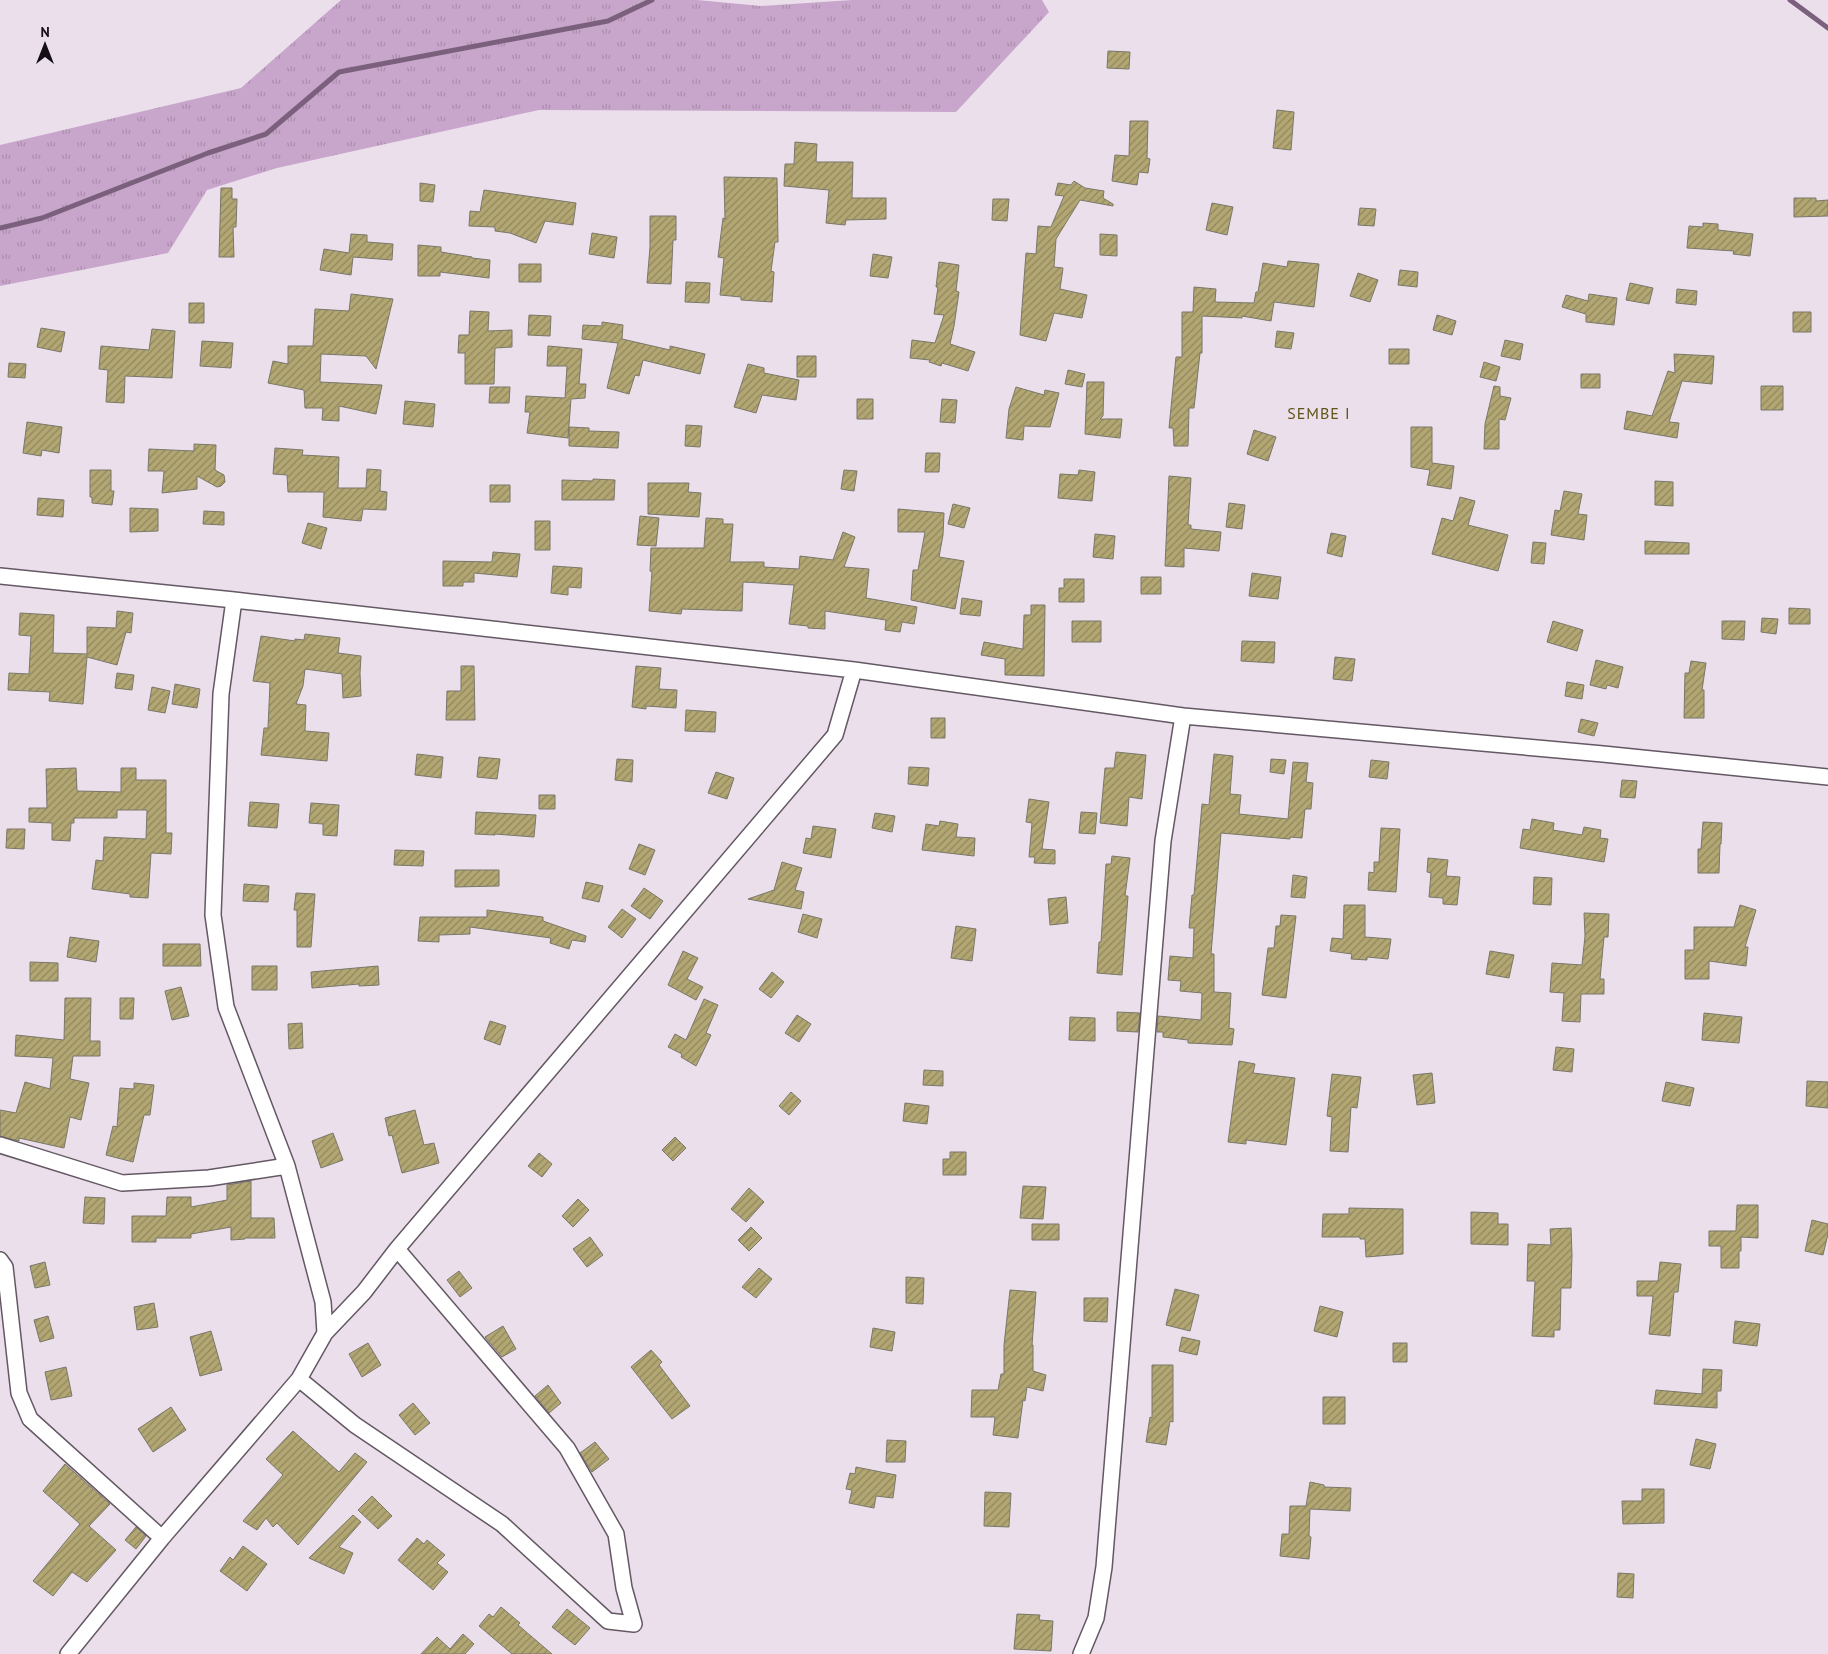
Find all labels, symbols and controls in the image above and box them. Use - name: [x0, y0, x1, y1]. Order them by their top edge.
- north arrow: [20, 20, 70, 70]
- text: N: [40, 23, 50, 41]
- district label: SEMBE I: [1287, 403, 1351, 423]

